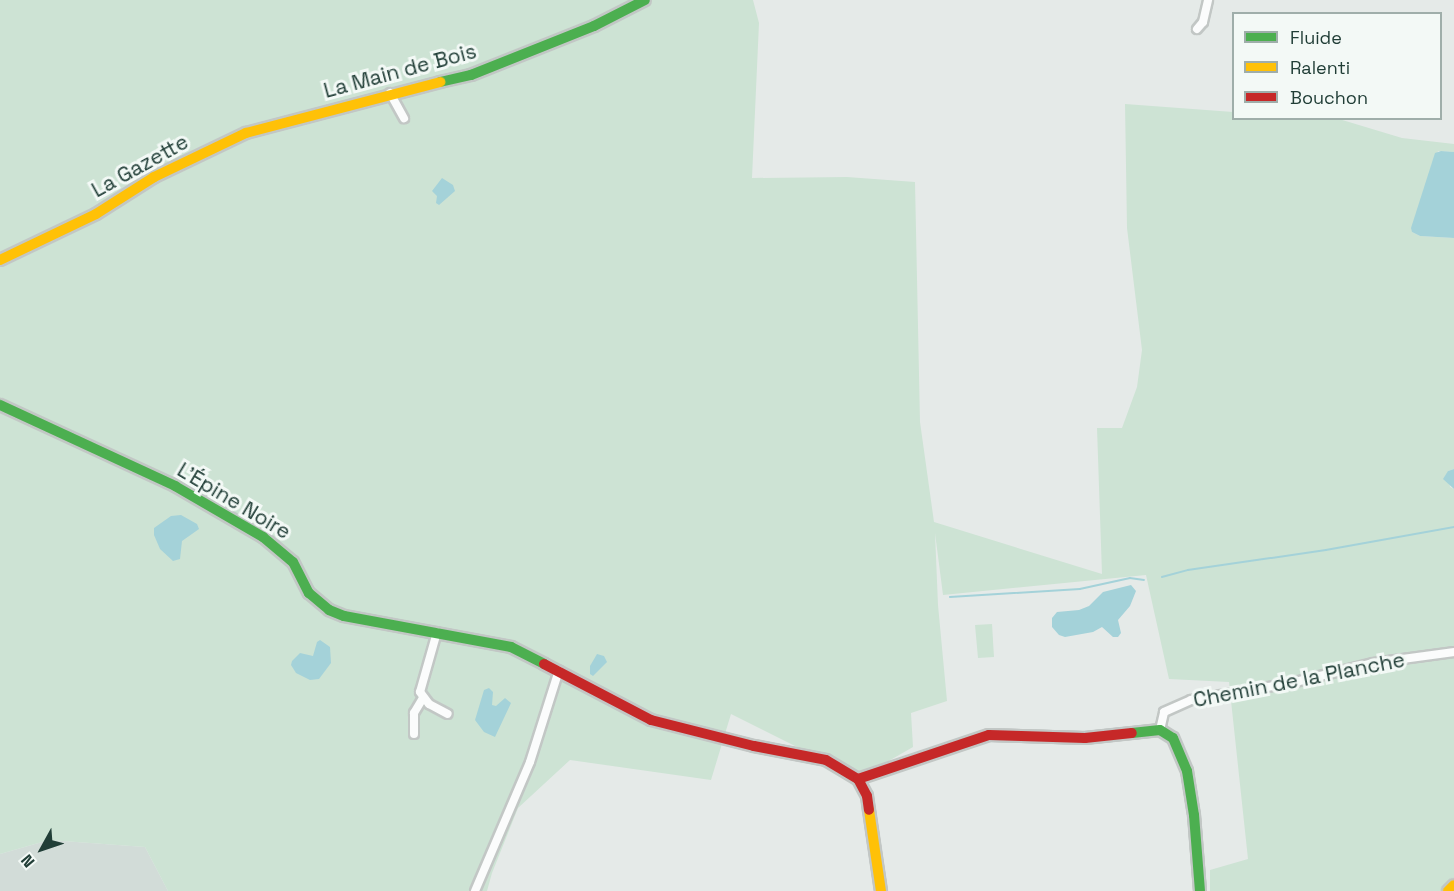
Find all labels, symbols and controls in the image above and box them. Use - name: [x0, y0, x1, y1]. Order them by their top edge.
- legend: [1232, 12, 1442, 120]
- text: Fluide: [1290, 26, 1342, 49]
- street label: La Main de Bois: [321, 39, 479, 103]
- text: Ralenti: [1290, 56, 1350, 79]
- text: Bouchon: [1290, 86, 1368, 109]
- street label: La Gazette: [87, 129, 193, 203]
- street label: L'Épine Noire: [173, 457, 295, 545]
- street label: Chemin de la Planche: [1191, 647, 1407, 713]
- north arrow: [12, 819, 72, 879]
- text: N: [16, 850, 39, 872]

